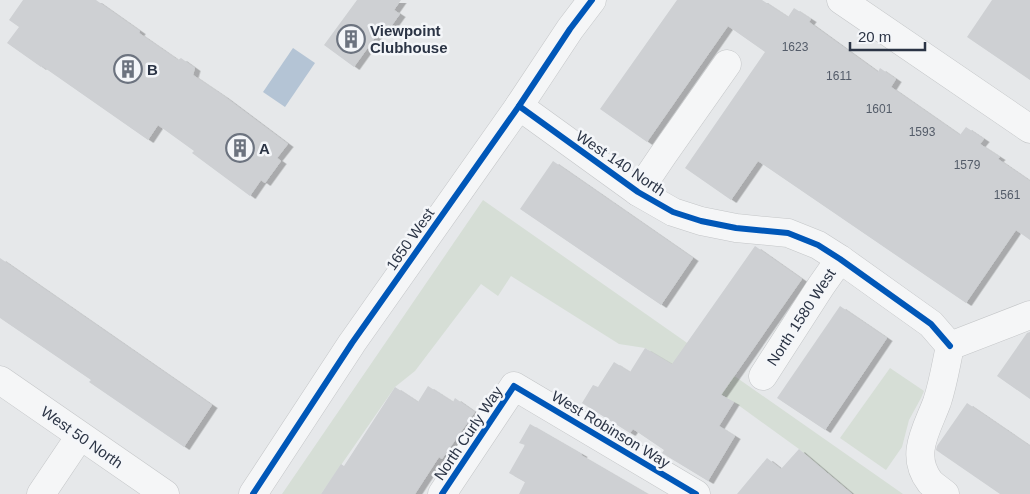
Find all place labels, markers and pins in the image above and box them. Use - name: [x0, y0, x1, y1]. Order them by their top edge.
- place label: Viewpoint Clubhouse: [370, 22, 448, 56]
- building icon: Viewpoint Clubhouse: [336, 24, 366, 54]
- building icon: B: [113, 54, 143, 84]
- place label: B: [147, 61, 158, 78]
- building icon: A: [225, 133, 255, 163]
- place label: A: [259, 140, 270, 157]

